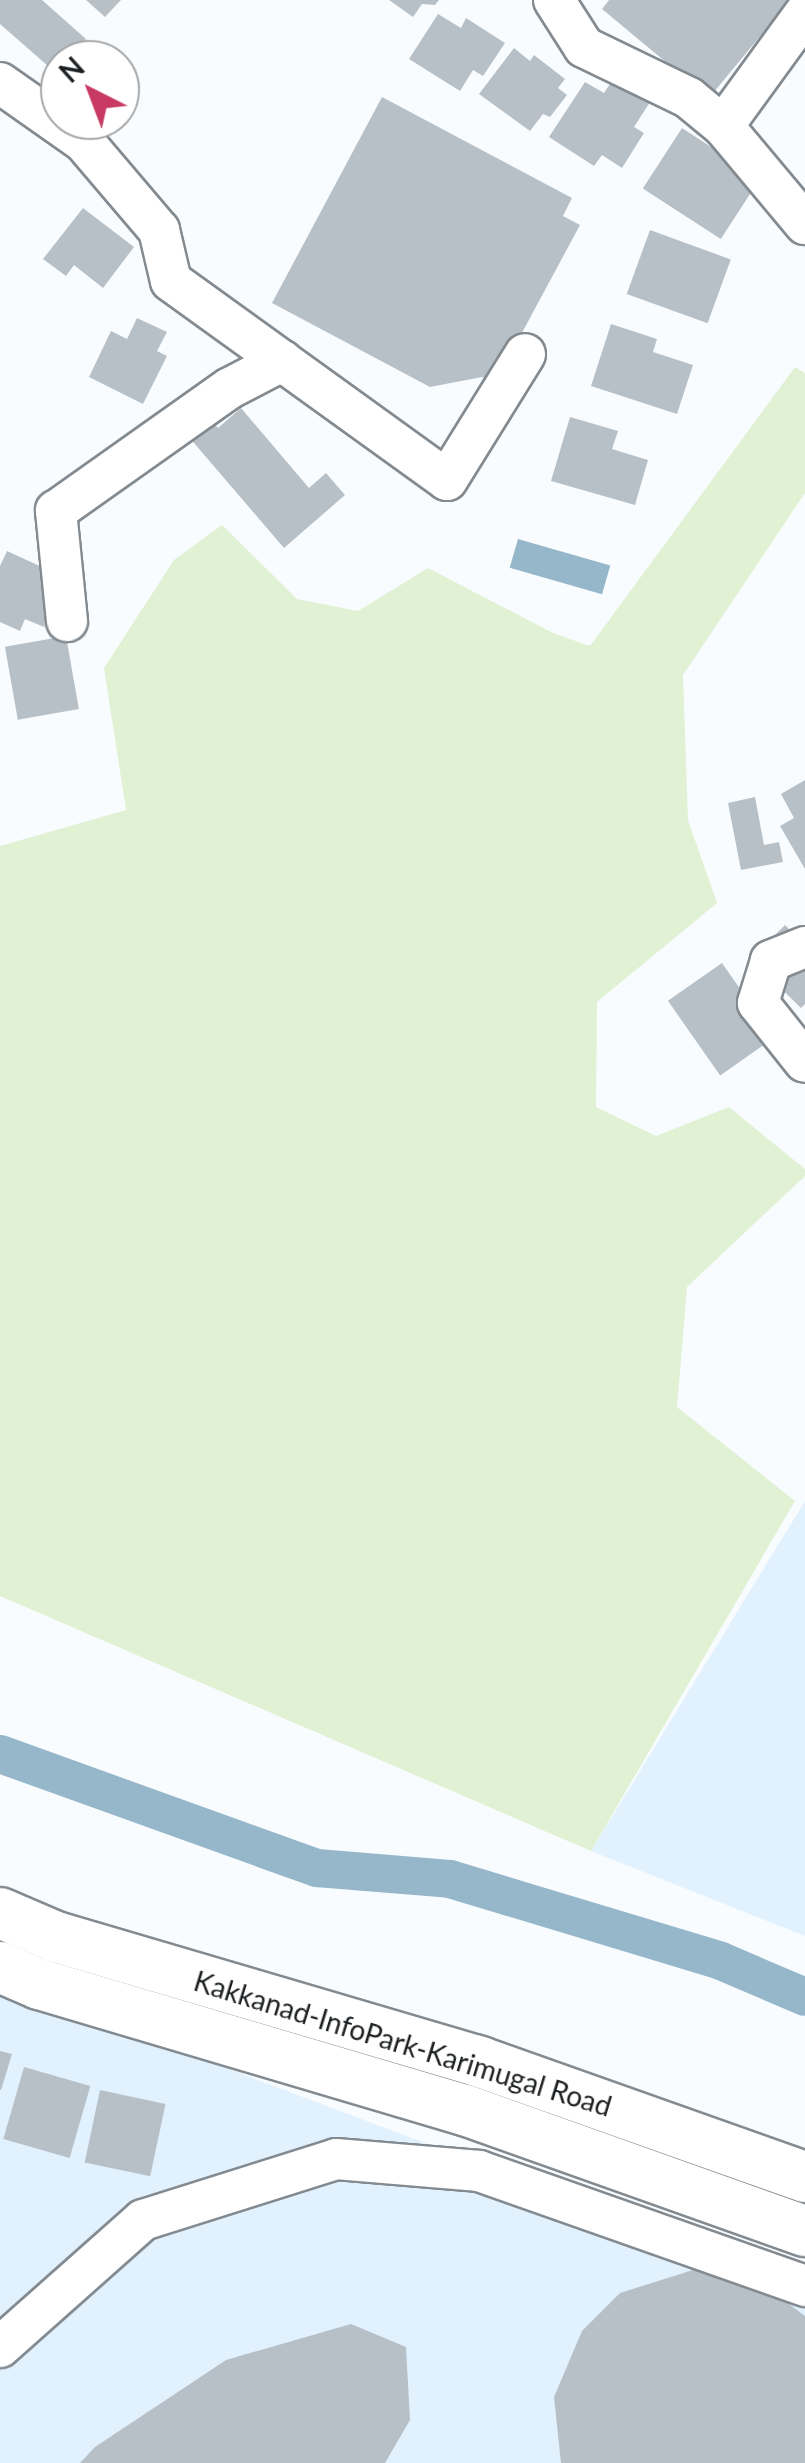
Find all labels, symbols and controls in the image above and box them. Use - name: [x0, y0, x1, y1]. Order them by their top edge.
- north arrow: [40, 40, 140, 140]
- text: N: [52, 49, 91, 89]
- street label: Kakkanad-InfoPark-Karimugal Road: [190, 1963, 616, 2123]

